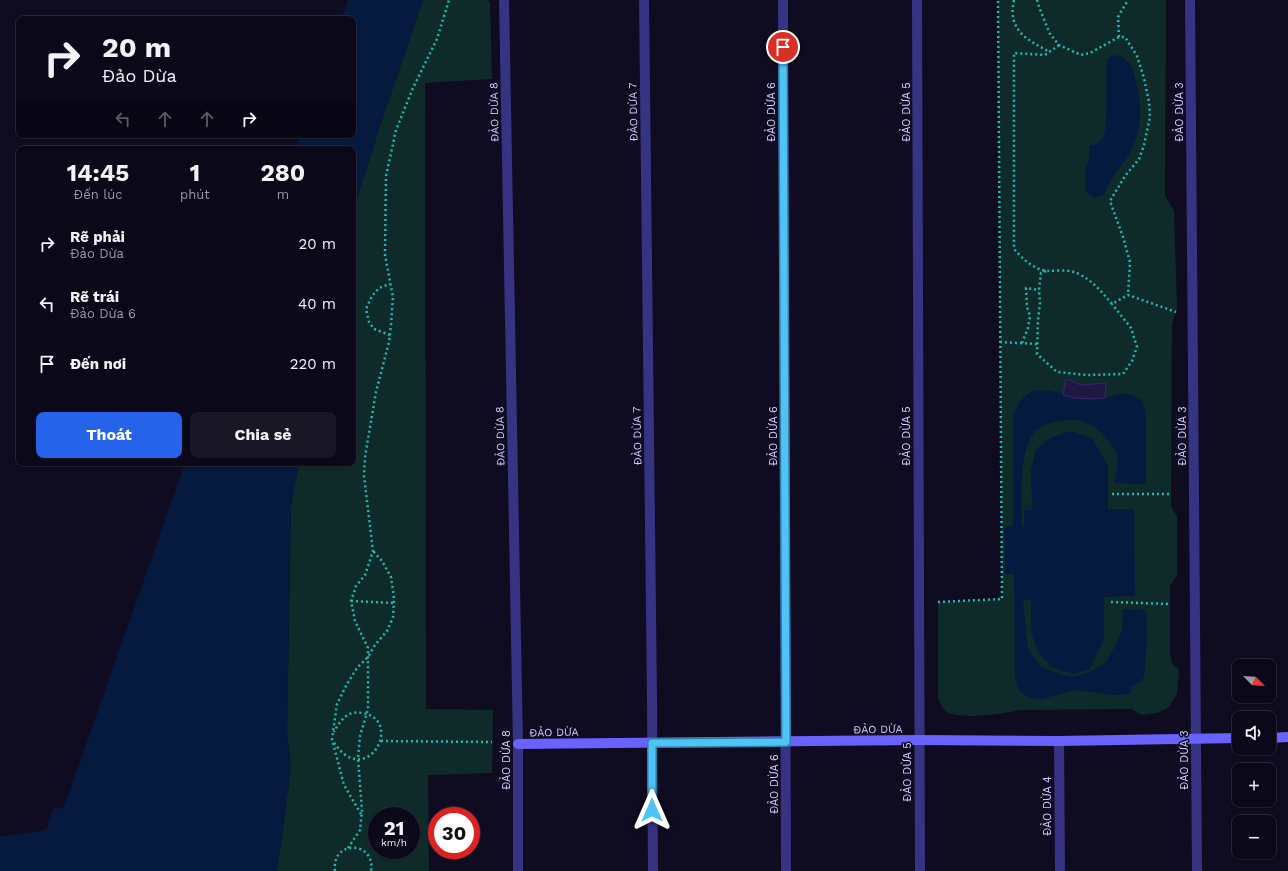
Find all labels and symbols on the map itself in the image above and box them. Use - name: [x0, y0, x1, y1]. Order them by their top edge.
- pin: [766, 30, 800, 64]
- street label: ĐẢO DỪA 8: [486, 82, 502, 142]
- street label: ĐẢO DỪA 6: [764, 82, 778, 142]
- street label: ĐẢO DỪA 5: [899, 82, 913, 142]
- street label: ĐẢO DỪA 3: [1172, 82, 1186, 142]
- street label: ĐẢO DỪA 7: [625, 83, 641, 141]
- street label: ĐẢO DỪA 8: [492, 406, 508, 466]
- street label: ĐẢO DỪA 6: [766, 406, 780, 466]
- street label: ĐẢO DỪA 5: [899, 406, 913, 466]
- street label: ĐẢO DỪA 3: [1175, 406, 1189, 466]
- street label: ĐẢO DỪA 7: [629, 407, 645, 465]
- north arrow: [1232, 659, 1276, 703]
- street label: ĐẢO DỪA: [853, 722, 903, 736]
- street label: ĐẢO DỪA: [529, 725, 579, 739]
- street label: ĐẢO DỪA 8: [499, 730, 513, 790]
- street label: ĐẢO DỪA 3: [1177, 730, 1191, 790]
- street label: ĐẢO DỪA 5: [900, 742, 914, 802]
- street label: ĐẢO DỪA 6: [767, 754, 781, 814]
- street label: ĐẢO DỪA 4: [1040, 776, 1054, 836]
- position arrow: [631, 789, 673, 831]
- speed limit sign: 30: [428, 807, 480, 859]

